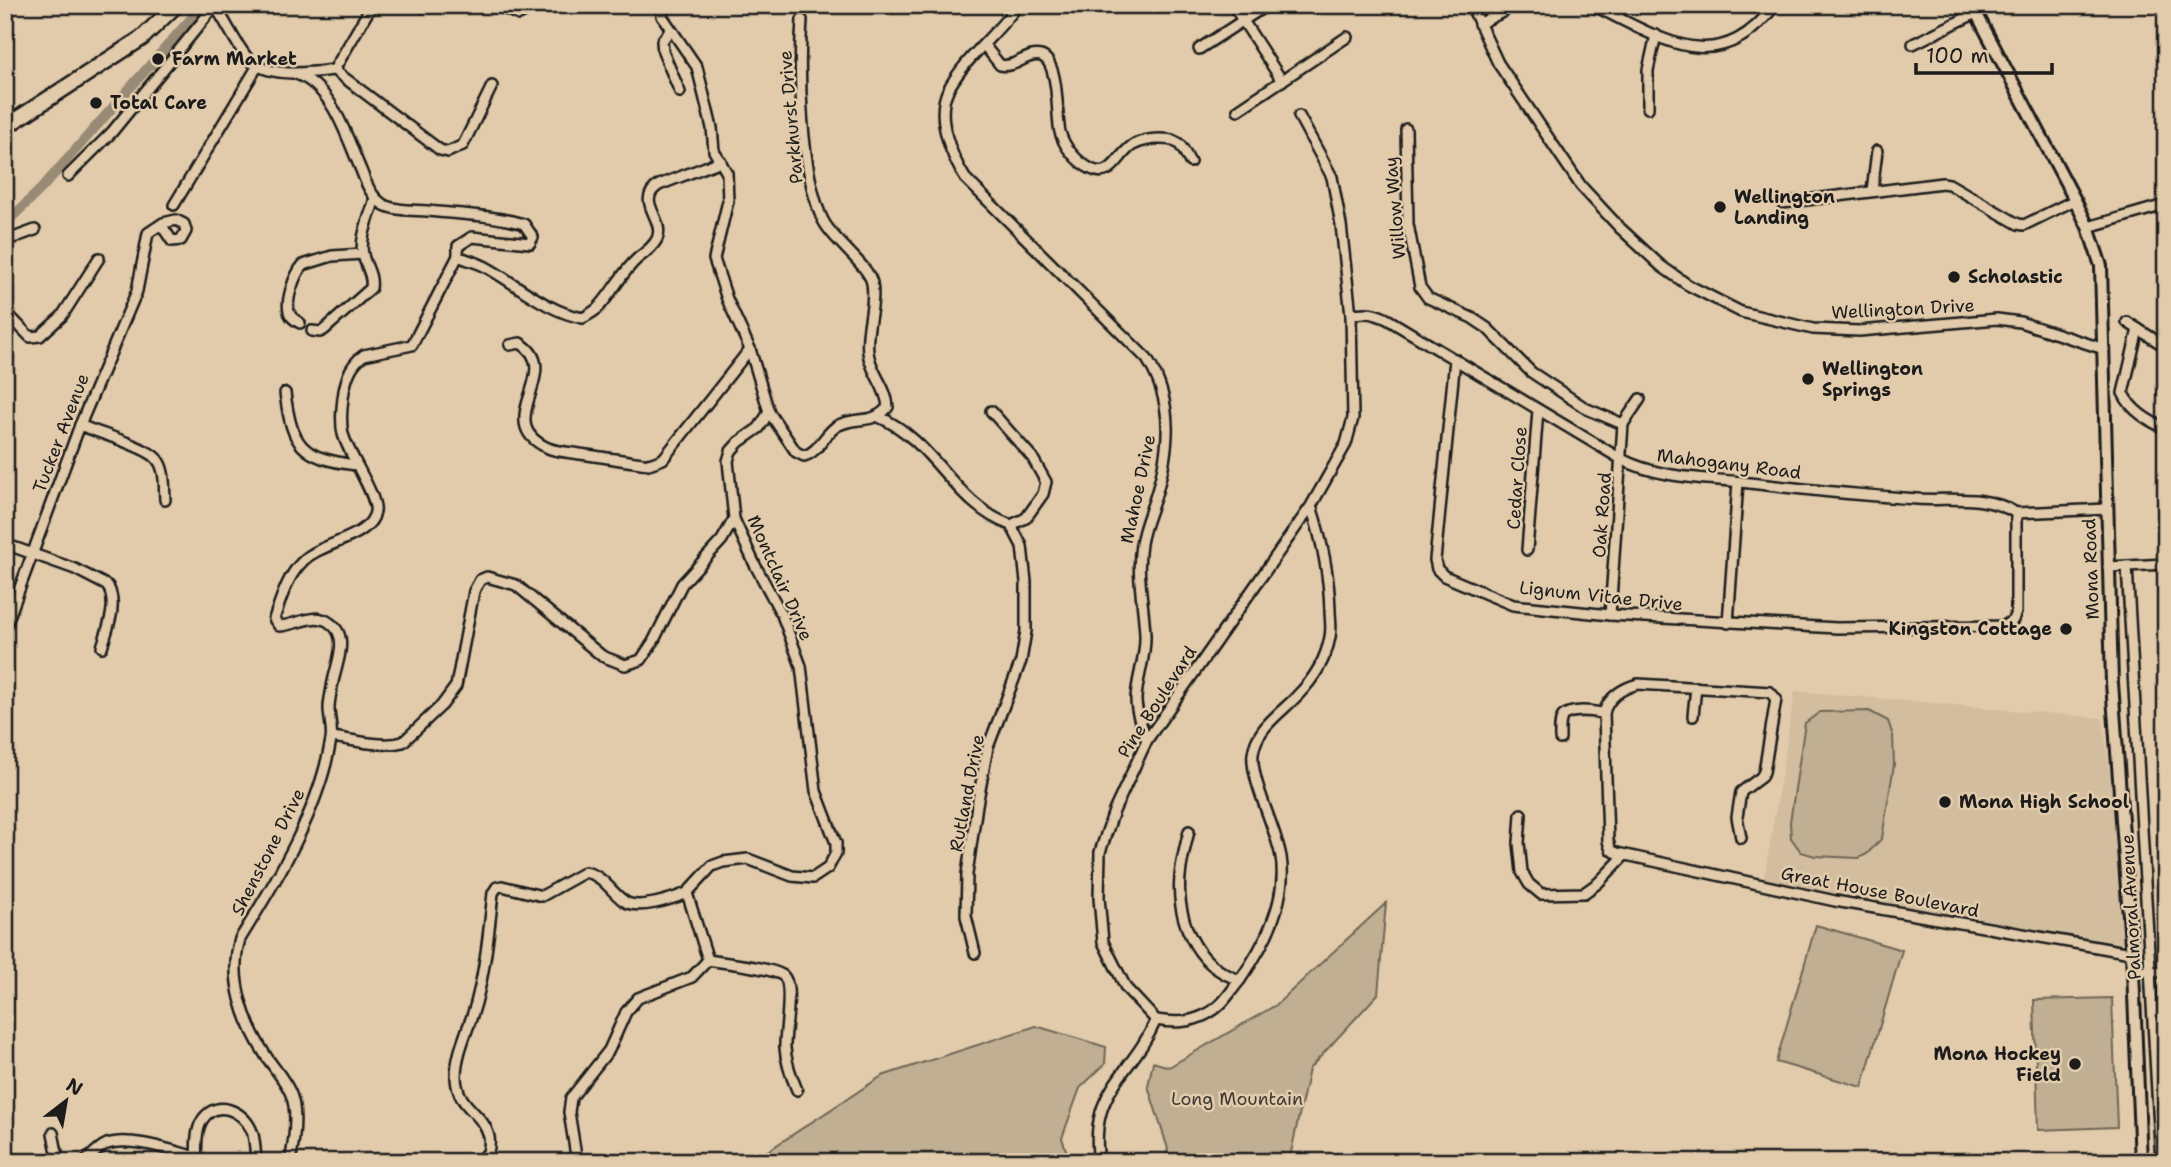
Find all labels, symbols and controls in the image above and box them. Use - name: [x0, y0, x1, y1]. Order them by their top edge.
- scale bar: [1916, 32, 2052, 76]
- text: 100 m: [1926, 42, 1989, 70]
- place label: Farm Market: [172, 47, 297, 71]
- street label: Parkhurst Drive: [773, 49, 809, 185]
- marker: Farm Market: [150, 51, 166, 67]
- place label: Total Care: [110, 91, 207, 115]
- marker: Total Care: [88, 95, 104, 111]
- street label: Willow Way: [1379, 156, 1411, 260]
- place label: Wellington Landing: [1734, 185, 1835, 230]
- marker: Wellington Landing: [1712, 199, 1728, 215]
- place label: Scholastic: [1968, 265, 2063, 289]
- marker: Scholastic: [1946, 269, 1962, 285]
- street label: Wellington Drive: [1831, 293, 1975, 325]
- place label: Wellington Springs: [1822, 357, 1923, 402]
- street label: Tucker Avenue: [27, 370, 95, 496]
- marker: Wellington Springs: [1800, 371, 1816, 387]
- street label: Cedar Close: [1501, 426, 1533, 530]
- street label: Mahoe Drive: [1115, 432, 1161, 546]
- street label: Mahogany Road: [1656, 443, 1802, 485]
- street label: Oak Road: [1587, 471, 1617, 559]
- street label: Montclair Drive: [742, 511, 818, 645]
- street label: Mona Road: [2077, 518, 2105, 620]
- street label: Lignum Vitae Drive: [1518, 575, 1684, 617]
- place label: Kingston Cottage: [1888, 617, 2052, 641]
- marker: Kingston Cottage: [2058, 621, 2074, 637]
- street label: Pine Boulevard: [1112, 641, 1202, 763]
- street label: Rutland Drive: [944, 732, 990, 854]
- street label: Shenstone Drive: [226, 784, 310, 920]
- place label: Mona High School: [1959, 790, 2129, 814]
- marker: Mona High School: [1937, 794, 1953, 810]
- street label: Palmoral Avenue: [2115, 834, 2147, 980]
- street label: Great House Boulevard: [1779, 861, 1981, 923]
- place label: Mona Hockey Field: [1933, 1042, 2061, 1087]
- marker: Mona Hockey Field: [2067, 1056, 2083, 1072]
- north arrow: [32, 1066, 102, 1136]
- text: N: [62, 1072, 87, 1101]
- park label: Long Mountain: [1171, 1087, 1303, 1111]

